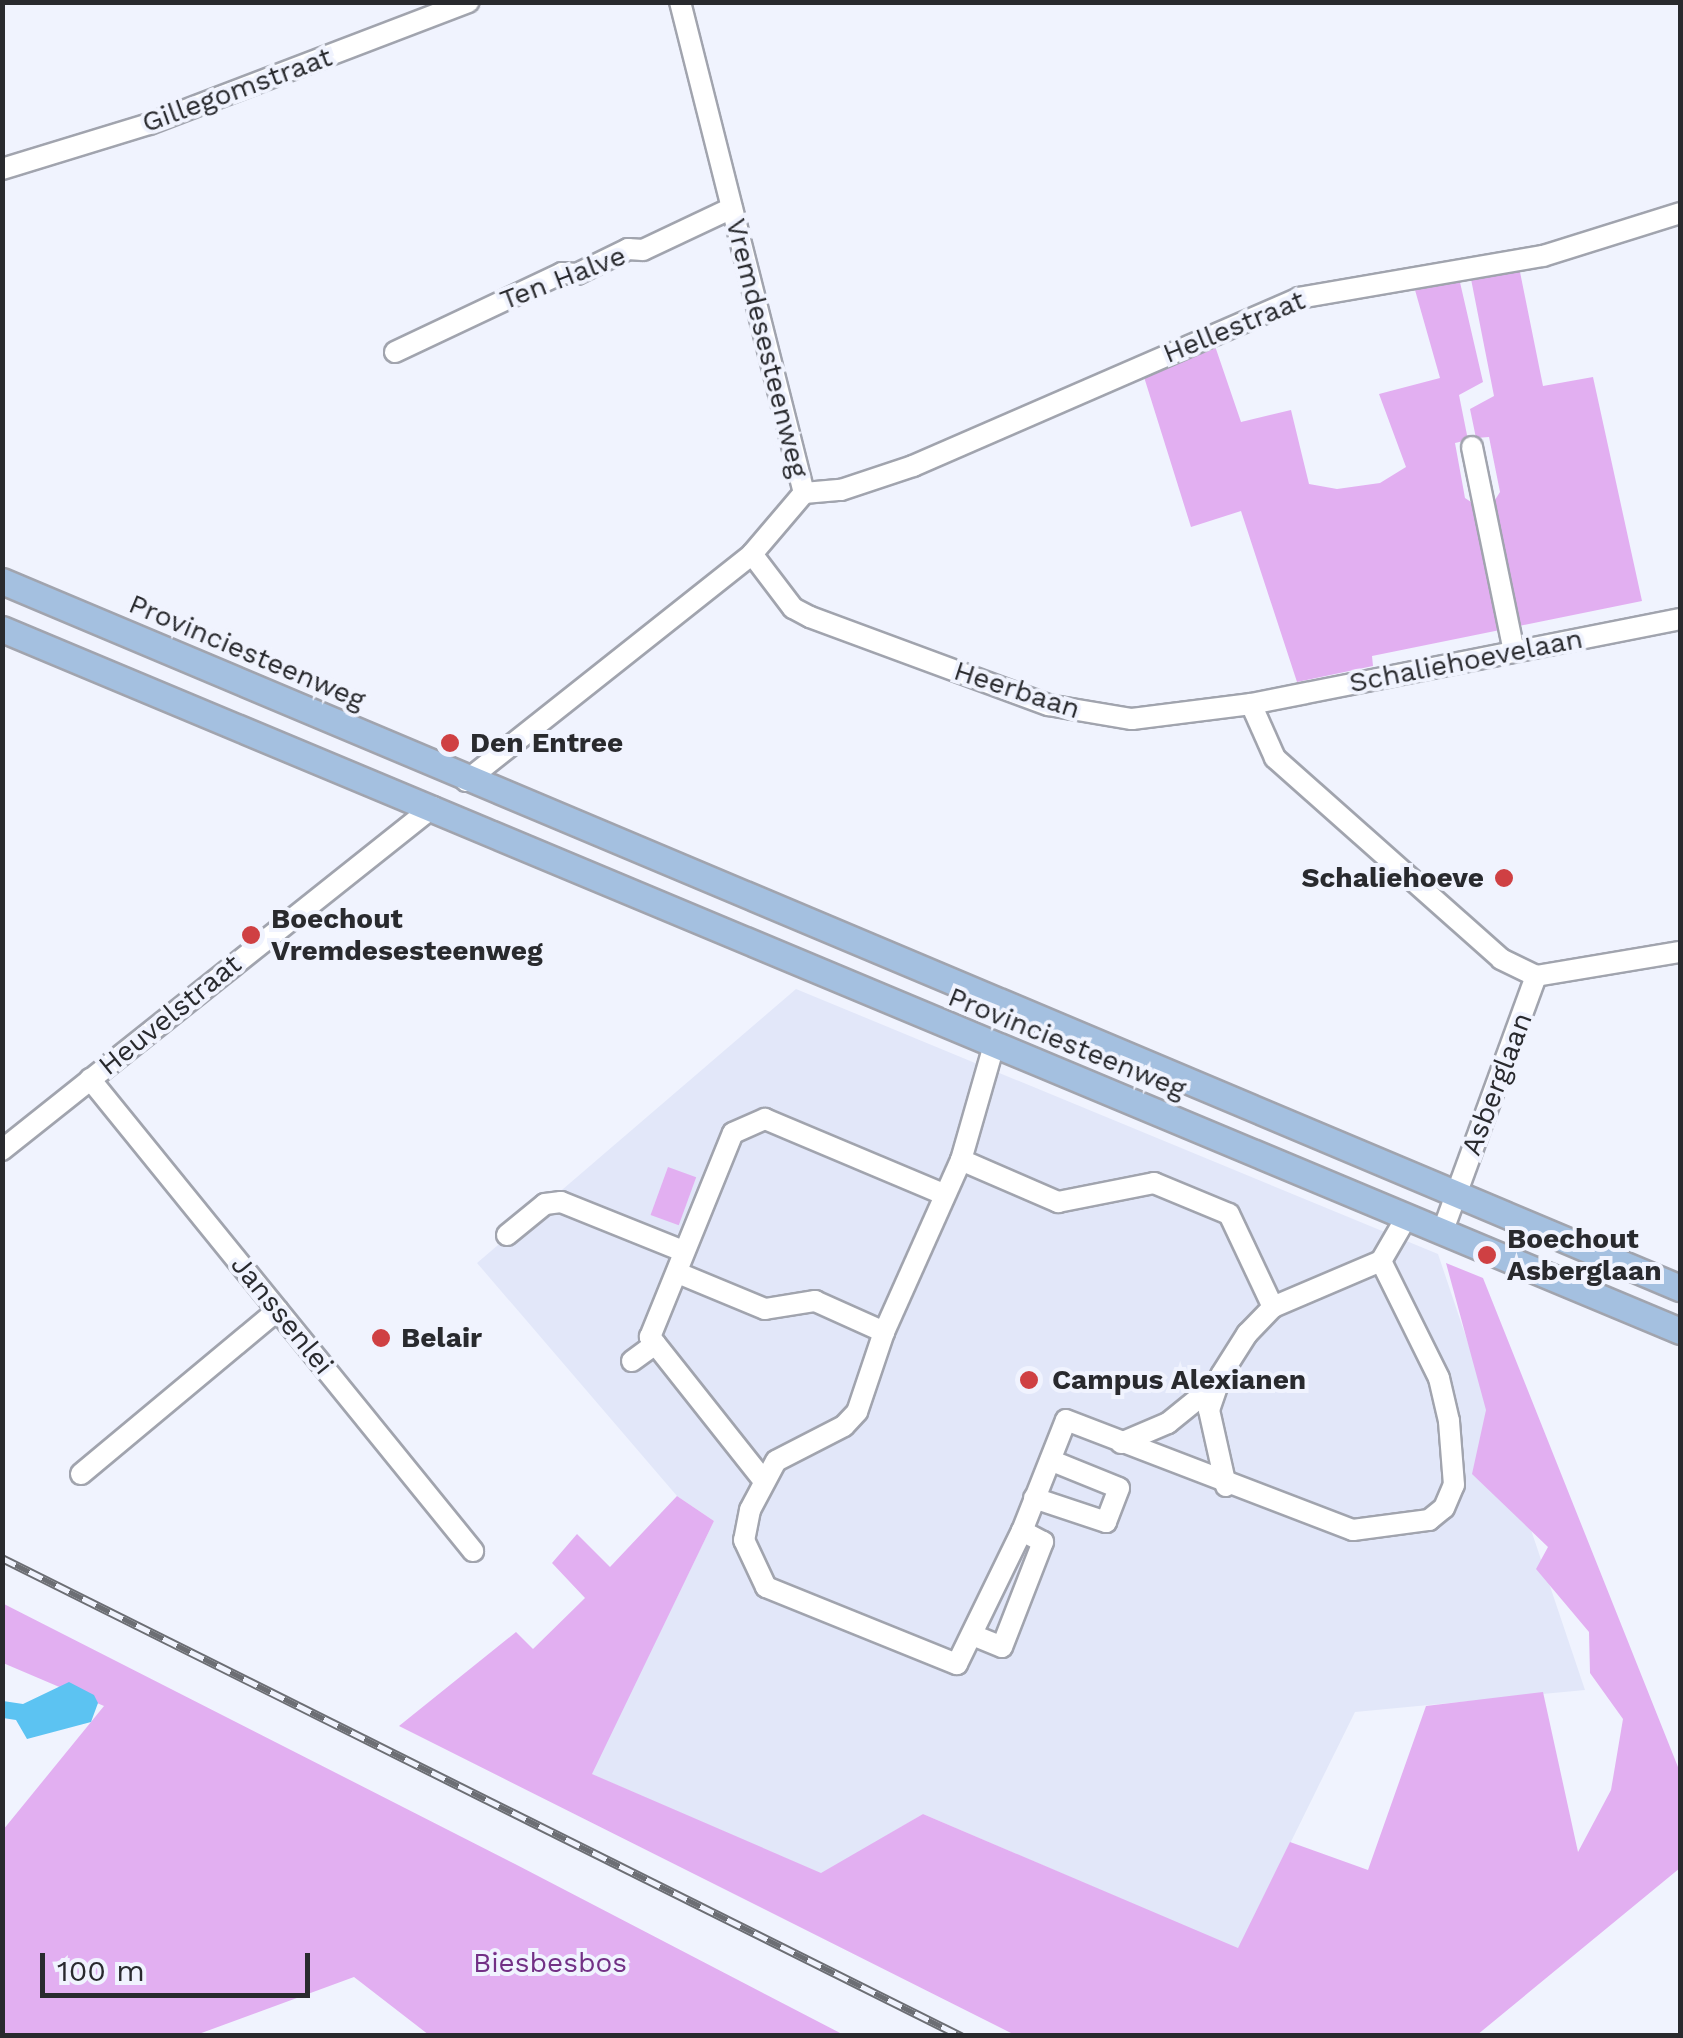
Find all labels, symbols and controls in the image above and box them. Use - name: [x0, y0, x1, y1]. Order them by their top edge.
- street label: Gillegomstraat: [137, 40, 337, 140]
- street label: Vremdesesteenweg: [719, 215, 815, 481]
- street label: Ten Halve: [495, 239, 631, 317]
- street label: Hellestraat: [1158, 283, 1310, 371]
- street label: Provinciesteenweg: [124, 587, 370, 717]
- street label: Schaliehoevelaan: [1346, 622, 1586, 700]
- street label: Heerbaan: [950, 654, 1084, 726]
- place label: Den Entree: [470, 726, 623, 760]
- marker: Den Entree: [439, 732, 461, 754]
- place label: Schaliehoeve: [1301, 861, 1484, 895]
- marker: Schaliehoeve: [1493, 867, 1515, 889]
- place label: Boechout Vremdesesteenweg: [271, 902, 543, 968]
- marker: Boechout Vremdesesteenweg: [240, 924, 262, 946]
- street label: Heuvelstraat: [92, 947, 248, 1083]
- street label: Provinciesteenweg: [943, 980, 1191, 1106]
- street label: Asberglaan: [1454, 1008, 1540, 1160]
- place label: Boechout Asberglaan: [1507, 1222, 1662, 1288]
- marker: Boechout Asberglaan: [1476, 1244, 1498, 1266]
- street label: Janssenlei: [224, 1249, 340, 1381]
- place label: Belair: [401, 1321, 482, 1355]
- marker: Belair: [370, 1327, 392, 1349]
- place label: Campus Alexianen: [1052, 1363, 1307, 1397]
- marker: Campus Alexianen: [1016, 1367, 1042, 1393]
- scale bar: [45, 1933, 315, 1995]
- park label: Biesbesbos: [473, 1946, 627, 1980]
- text: 100 m: [57, 1953, 145, 1988]

